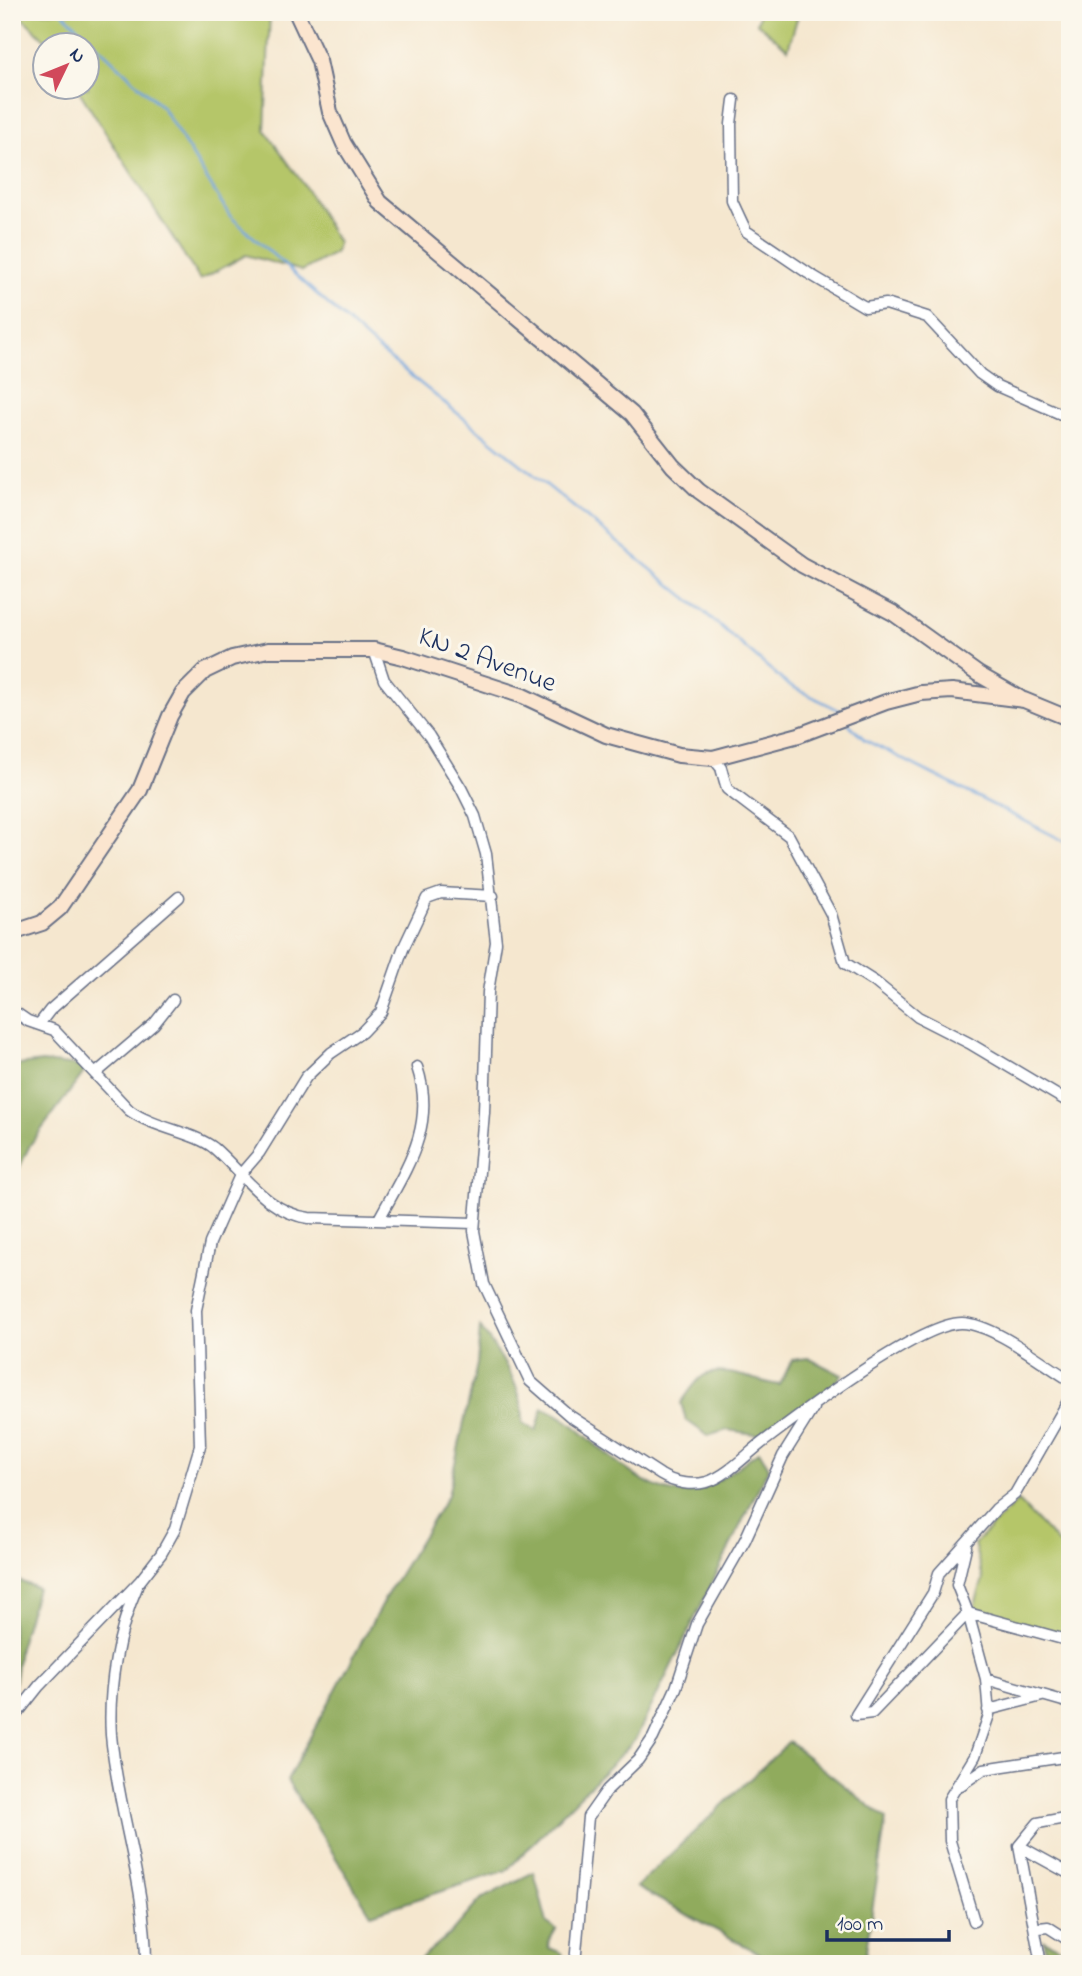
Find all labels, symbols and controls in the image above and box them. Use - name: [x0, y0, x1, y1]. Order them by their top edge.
- north arrow: [32, 32, 102, 102]
- text: N: [62, 42, 91, 70]
- street label: KN 2 Avenue: [412, 617, 562, 705]
- scale bar: [827, 1899, 949, 1943]
- text: 100 m: [837, 1910, 883, 1940]

